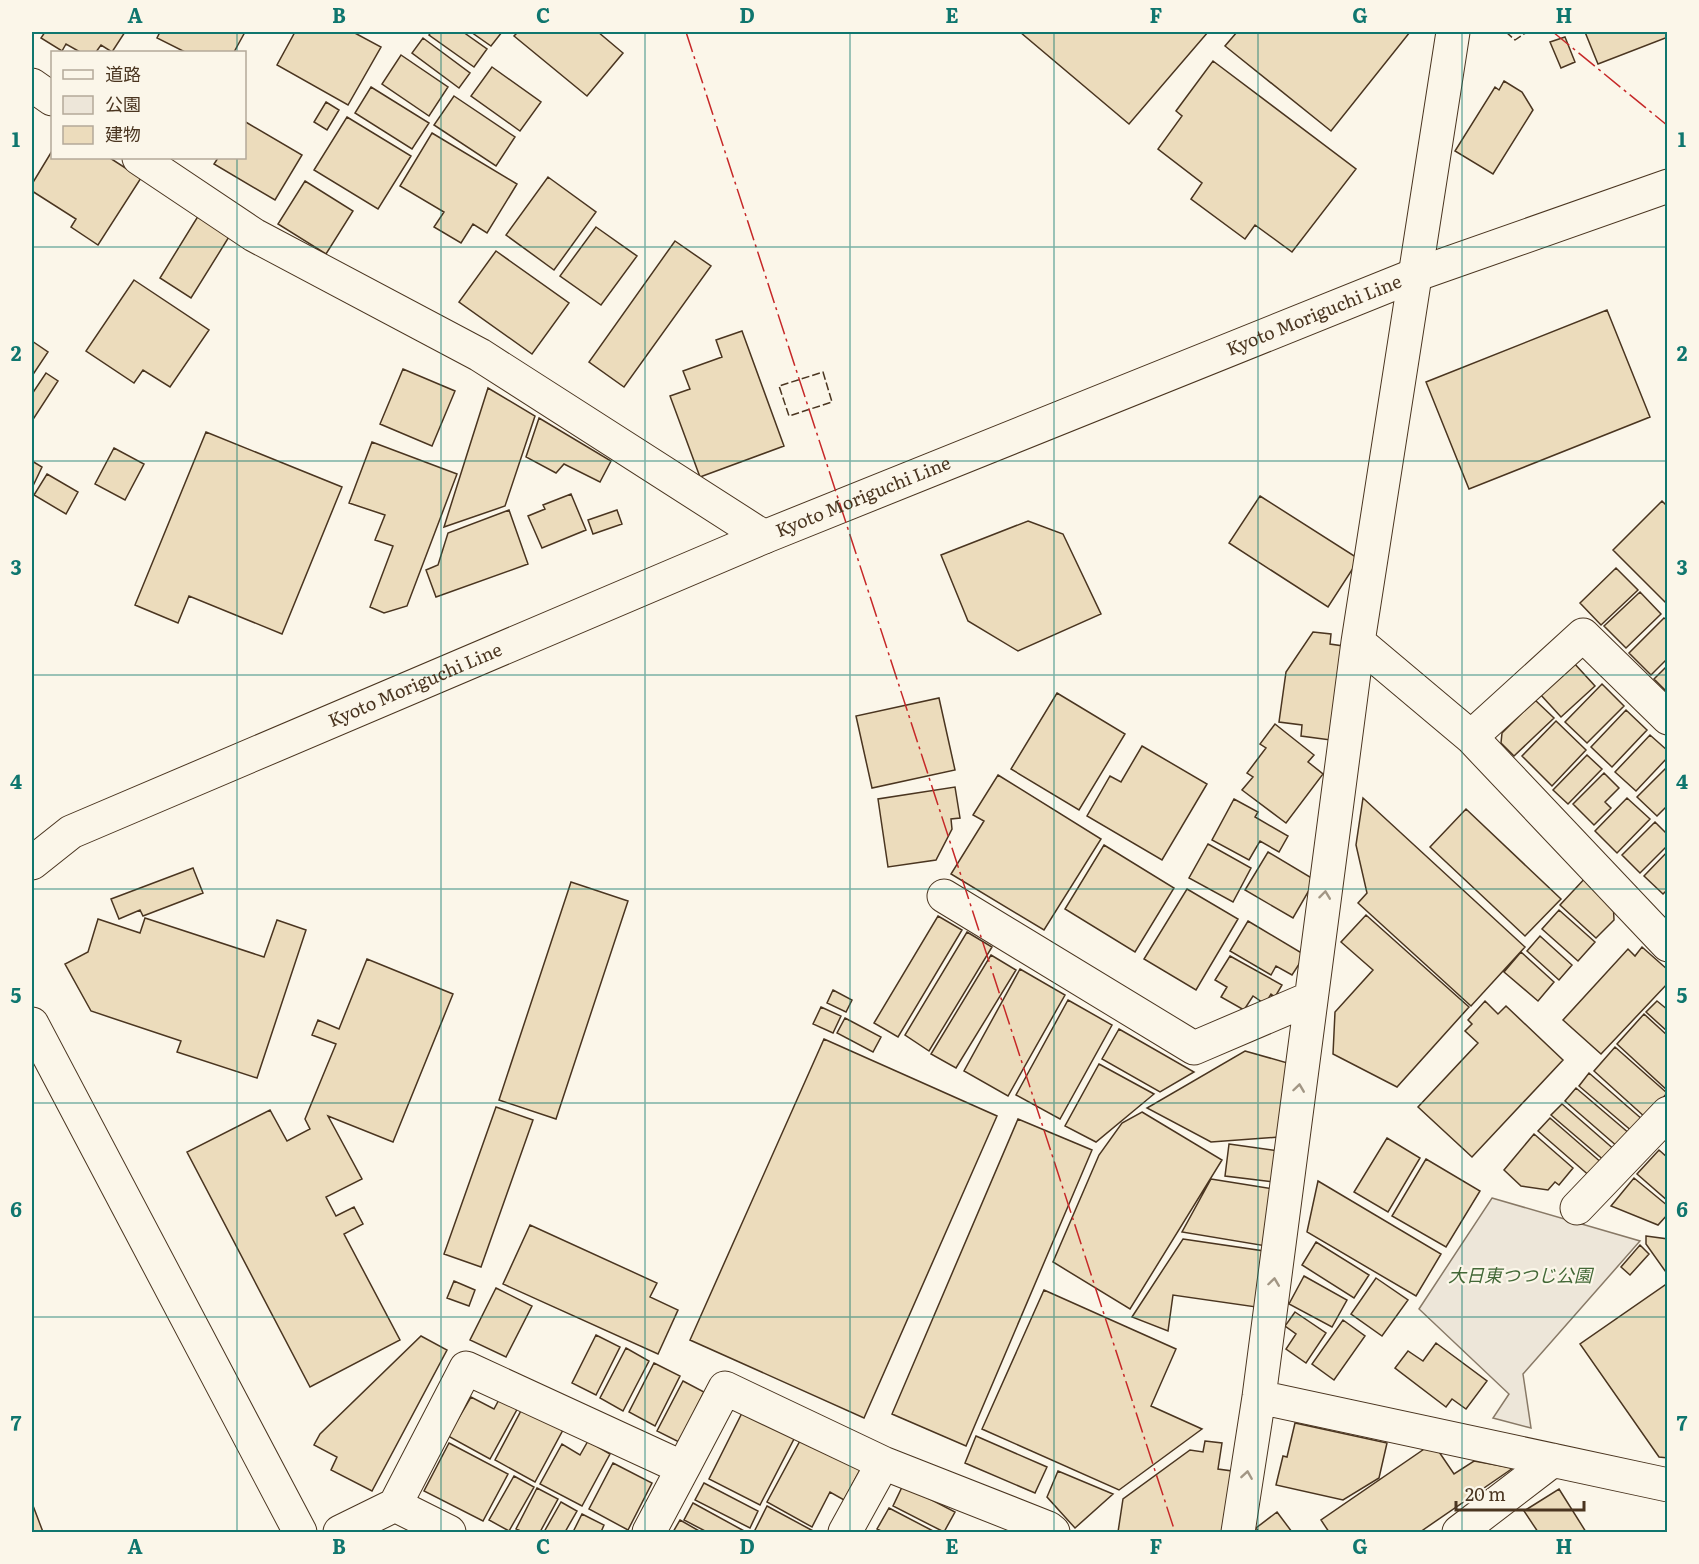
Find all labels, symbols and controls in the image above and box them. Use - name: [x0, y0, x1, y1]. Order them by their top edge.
- text: A: [127, 0, 143, 29]
- text: B: [332, 0, 346, 29]
- text: C: [536, 0, 550, 29]
- text: D: [739, 0, 755, 29]
- text: E: [945, 0, 959, 29]
- text: F: [1150, 0, 1163, 29]
- text: G: [1352, 0, 1368, 29]
- text: H: [1556, 0, 1572, 29]
- legend: [51, 51, 246, 159]
- text: 道路: [105, 60, 141, 87]
- text: 公園: [105, 90, 141, 117]
- text: 建物: [105, 120, 141, 147]
- text: 1: [12, 123, 20, 153]
- text: 1: [1678, 123, 1686, 153]
- street label: Kyoto Moriguchi Line: [1222, 267, 1405, 362]
- text: 2: [11, 337, 22, 367]
- text: 2: [1677, 337, 1688, 367]
- street label: Kyoto Moriguchi Line: [771, 448, 954, 543]
- text: 3: [10, 551, 22, 581]
- text: 3: [1676, 551, 1688, 581]
- street label: Kyoto Moriguchi Line: [324, 635, 506, 733]
- text: 4: [10, 765, 22, 795]
- text: 4: [1676, 765, 1688, 795]
- one-way arrow: [1318, 890, 1330, 899]
- text: 5: [11, 979, 22, 1009]
- text: 5: [1677, 979, 1688, 1009]
- one-way arrow: [1293, 1084, 1305, 1093]
- text: 6: [10, 1193, 22, 1223]
- text: 6: [1676, 1193, 1688, 1223]
- park label: 大日東つつじ公園: [1448, 1261, 1595, 1288]
- one-way arrow: [1267, 1277, 1280, 1286]
- text: 7: [11, 1407, 22, 1437]
- text: 7: [1677, 1407, 1688, 1437]
- one-way arrow: [1240, 1470, 1252, 1479]
- scale bar: [1456, 1474, 1584, 1512]
- text: 20 m: [1465, 1480, 1506, 1507]
- text: A: [127, 1530, 143, 1560]
- text: B: [332, 1530, 346, 1560]
- text: C: [536, 1530, 550, 1560]
- text: D: [739, 1530, 755, 1560]
- text: E: [945, 1530, 959, 1560]
- text: F: [1150, 1530, 1163, 1560]
- text: G: [1352, 1530, 1368, 1560]
- text: H: [1556, 1530, 1572, 1560]

